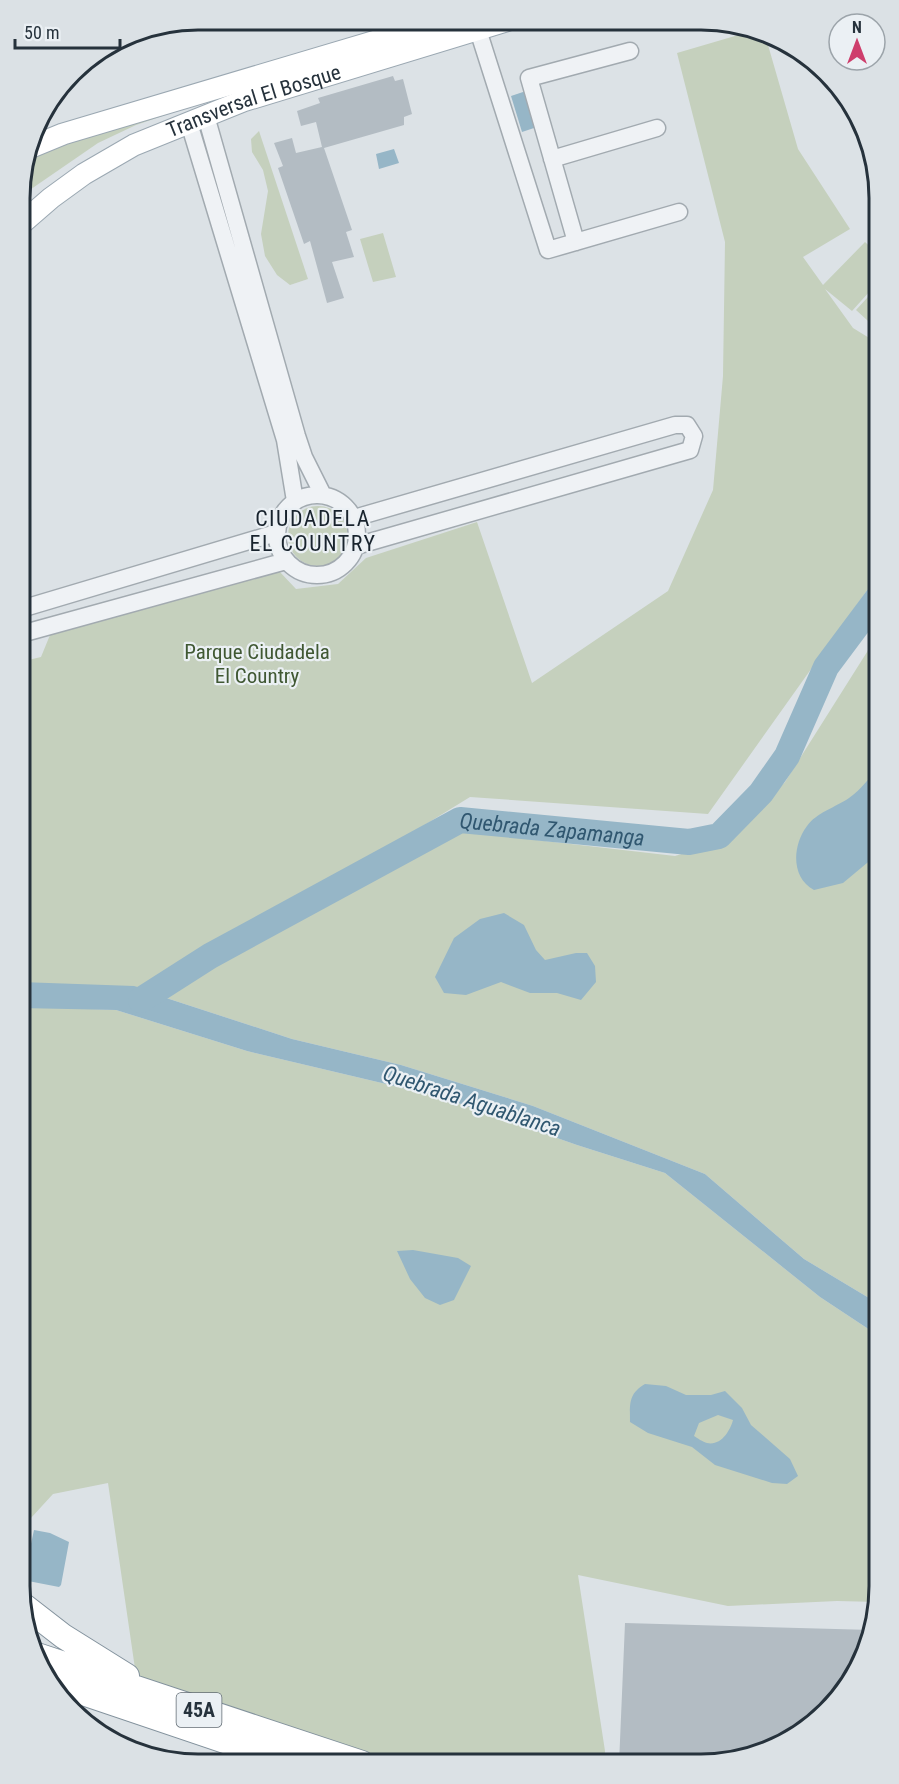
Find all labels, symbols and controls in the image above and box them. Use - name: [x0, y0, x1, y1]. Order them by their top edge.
- scale bar: [15, 12, 120, 50]
- north arrow: [827, 12, 887, 72]
- text: N: [852, 18, 862, 37]
- text: 50 m: [24, 22, 59, 43]
- street label: Transversal El Bosque: [163, 60, 344, 143]
- district label: CIUDADELA EL COUNTRY: [250, 506, 376, 556]
- park label: Parque Ciudadela El Country: [184, 640, 330, 688]
- water label: Quebrada Zapamanga: [459, 808, 646, 850]
- water label: Quebrada Aguablanca: [380, 1060, 564, 1142]
- road number: 45A: [176, 1693, 222, 1727]

